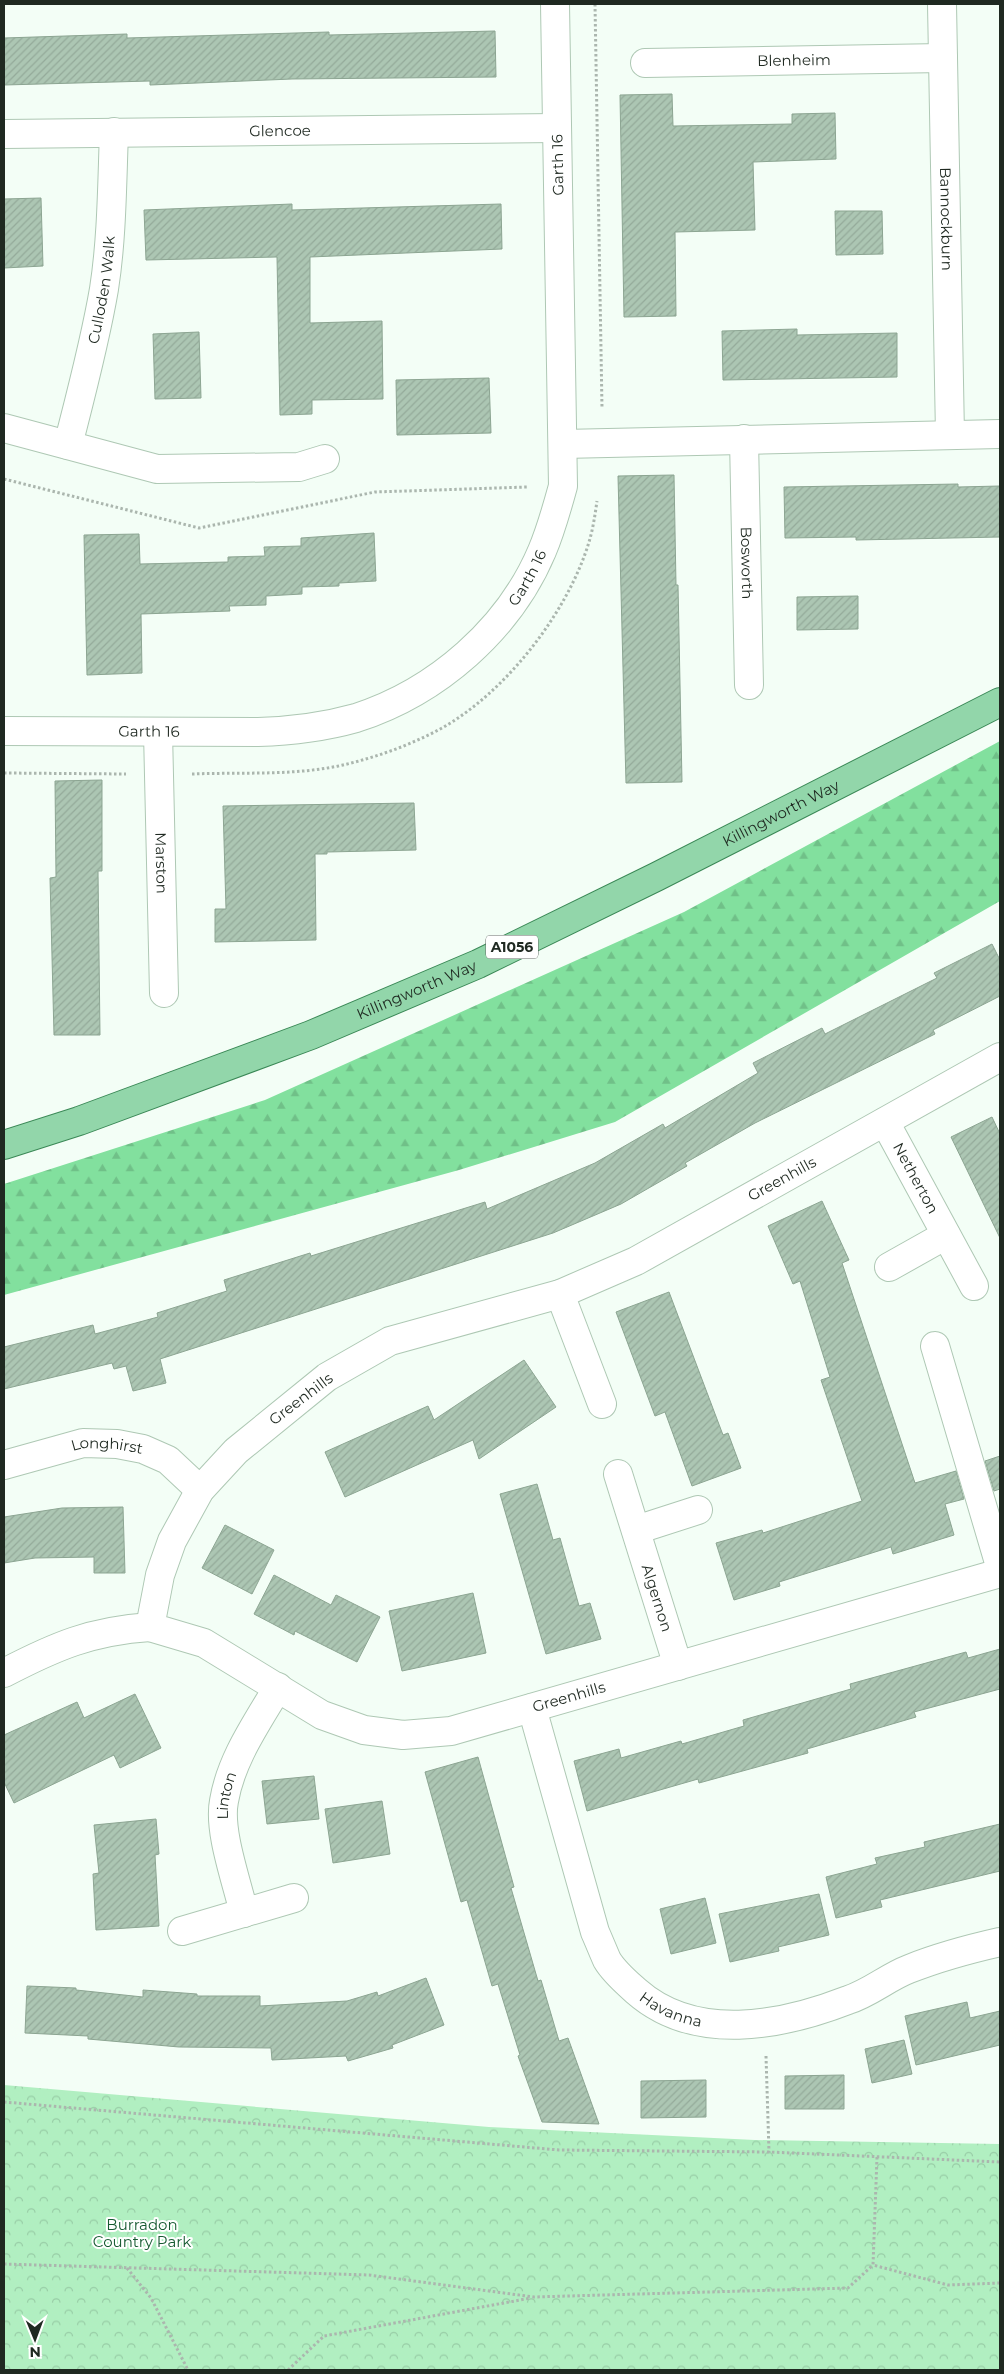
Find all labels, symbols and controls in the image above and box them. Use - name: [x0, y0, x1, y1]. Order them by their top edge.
- street label: Blenheim: [757, 50, 831, 70]
- street label: Glencoe: [249, 121, 311, 140]
- street label: Garth 16: [547, 134, 568, 196]
- street label: Bannockburn: [936, 167, 957, 271]
- street label: Culloden Walk: [83, 235, 119, 346]
- street label: Bosworth: [737, 526, 757, 600]
- street label: Garth 16: [504, 547, 550, 609]
- street label: Garth 16: [118, 721, 180, 741]
- street label: Killingworth Way: [719, 775, 843, 851]
- street label: Marston: [151, 832, 172, 894]
- road number: A1056: [486, 936, 538, 959]
- street label: Killingworth Way: [354, 955, 480, 1024]
- street label: Netherton: [889, 1139, 943, 1217]
- street label: Greenhills: [744, 1152, 819, 1205]
- street label: Greenhills: [265, 1368, 336, 1429]
- street label: Longhirst: [69, 1433, 144, 1458]
- street label: Algernon: [638, 1562, 677, 1634]
- street label: Greenhills: [530, 1677, 608, 1716]
- street label: Linton: [213, 1769, 240, 1820]
- street label: Havanna: [636, 1987, 704, 2031]
- park label: Burradon Country Park: [93, 2215, 191, 2251]
- north arrow: [10, 2314, 60, 2364]
- text: N: [29, 2343, 41, 2361]

